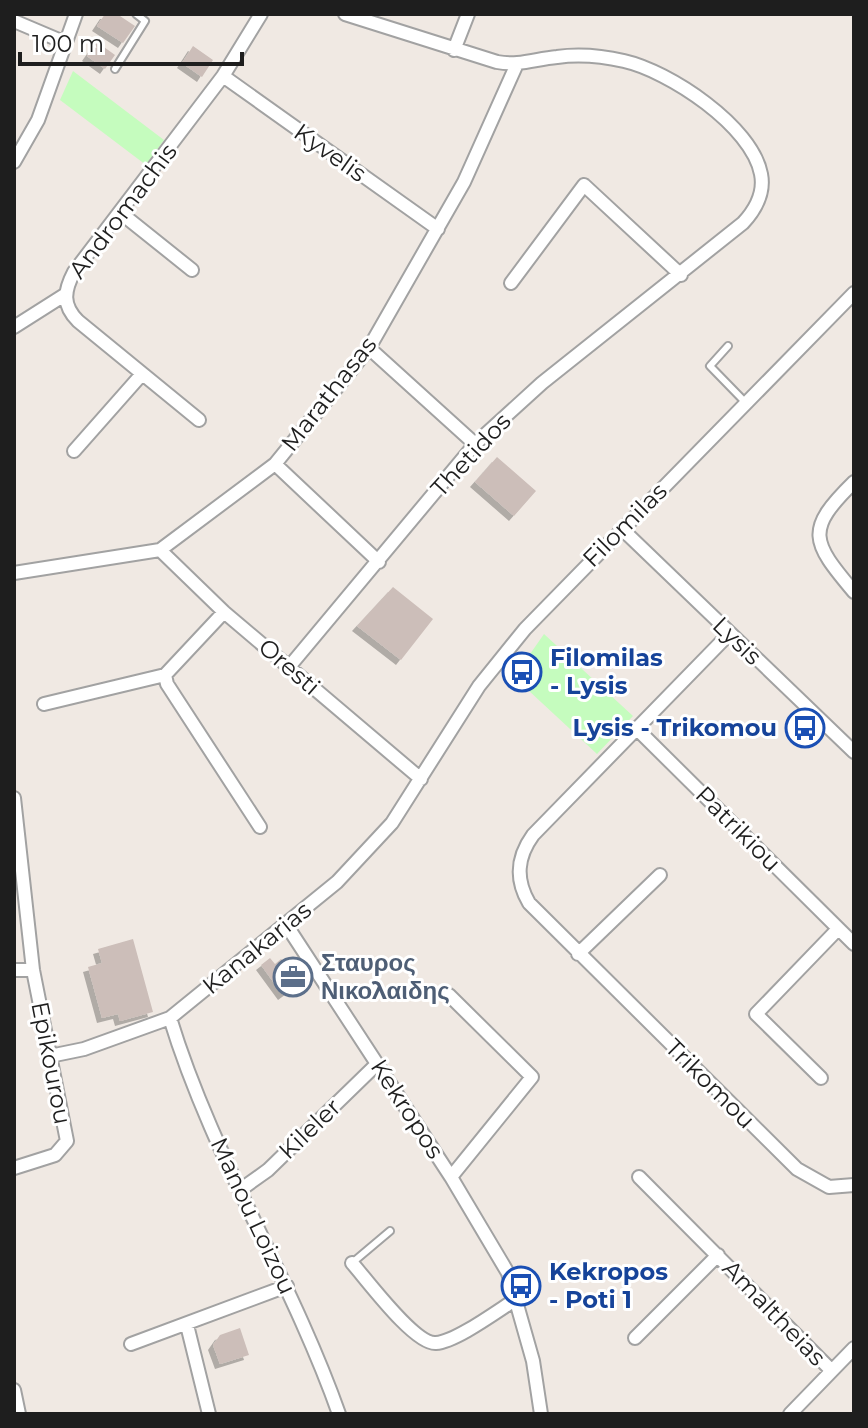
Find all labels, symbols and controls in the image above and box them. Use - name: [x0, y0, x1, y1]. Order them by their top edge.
- scale bar: [20, 16, 242, 66]
- text: 100 m: [32, 29, 104, 58]
- street label: Kyvelis: [288, 117, 372, 188]
- street label: Andromachis: [62, 138, 183, 284]
- street label: Marathasas: [275, 331, 382, 457]
- street label: Thetidos: [425, 407, 517, 502]
- street label: Filomilas: [576, 476, 673, 573]
- street label: Lysis: [707, 610, 768, 671]
- street label: Oresti: [253, 632, 326, 701]
- place label: Filomilas - Lysis: [550, 643, 663, 700]
- bus stop icon: Filomilas - Lysis: [501, 651, 543, 693]
- bus stop icon: Lysis - Trikomou: [784, 707, 826, 749]
- place label: Lysis - Trikomou: [572, 713, 777, 742]
- street label: Patrikiou: [690, 780, 787, 877]
- street label: Kanakarias: [197, 895, 317, 1000]
- place label: Σταυρος Νικολαιδης: [321, 948, 450, 1005]
- office icon: Σταυρος Νικολαιδης: [272, 956, 314, 998]
- street label: Epikourou: [25, 999, 78, 1127]
- street label: Trikomou: [659, 1033, 761, 1135]
- street label: Kekropos: [365, 1054, 450, 1164]
- street label: Kileler: [273, 1092, 347, 1165]
- street label: Manou Loizou: [205, 1133, 302, 1299]
- street label: Amaltheias: [717, 1254, 832, 1372]
- place label: Kekropos - Poti 1: [549, 1257, 668, 1314]
- bus stop icon: Kekropos - Poti 1: [500, 1265, 542, 1307]

